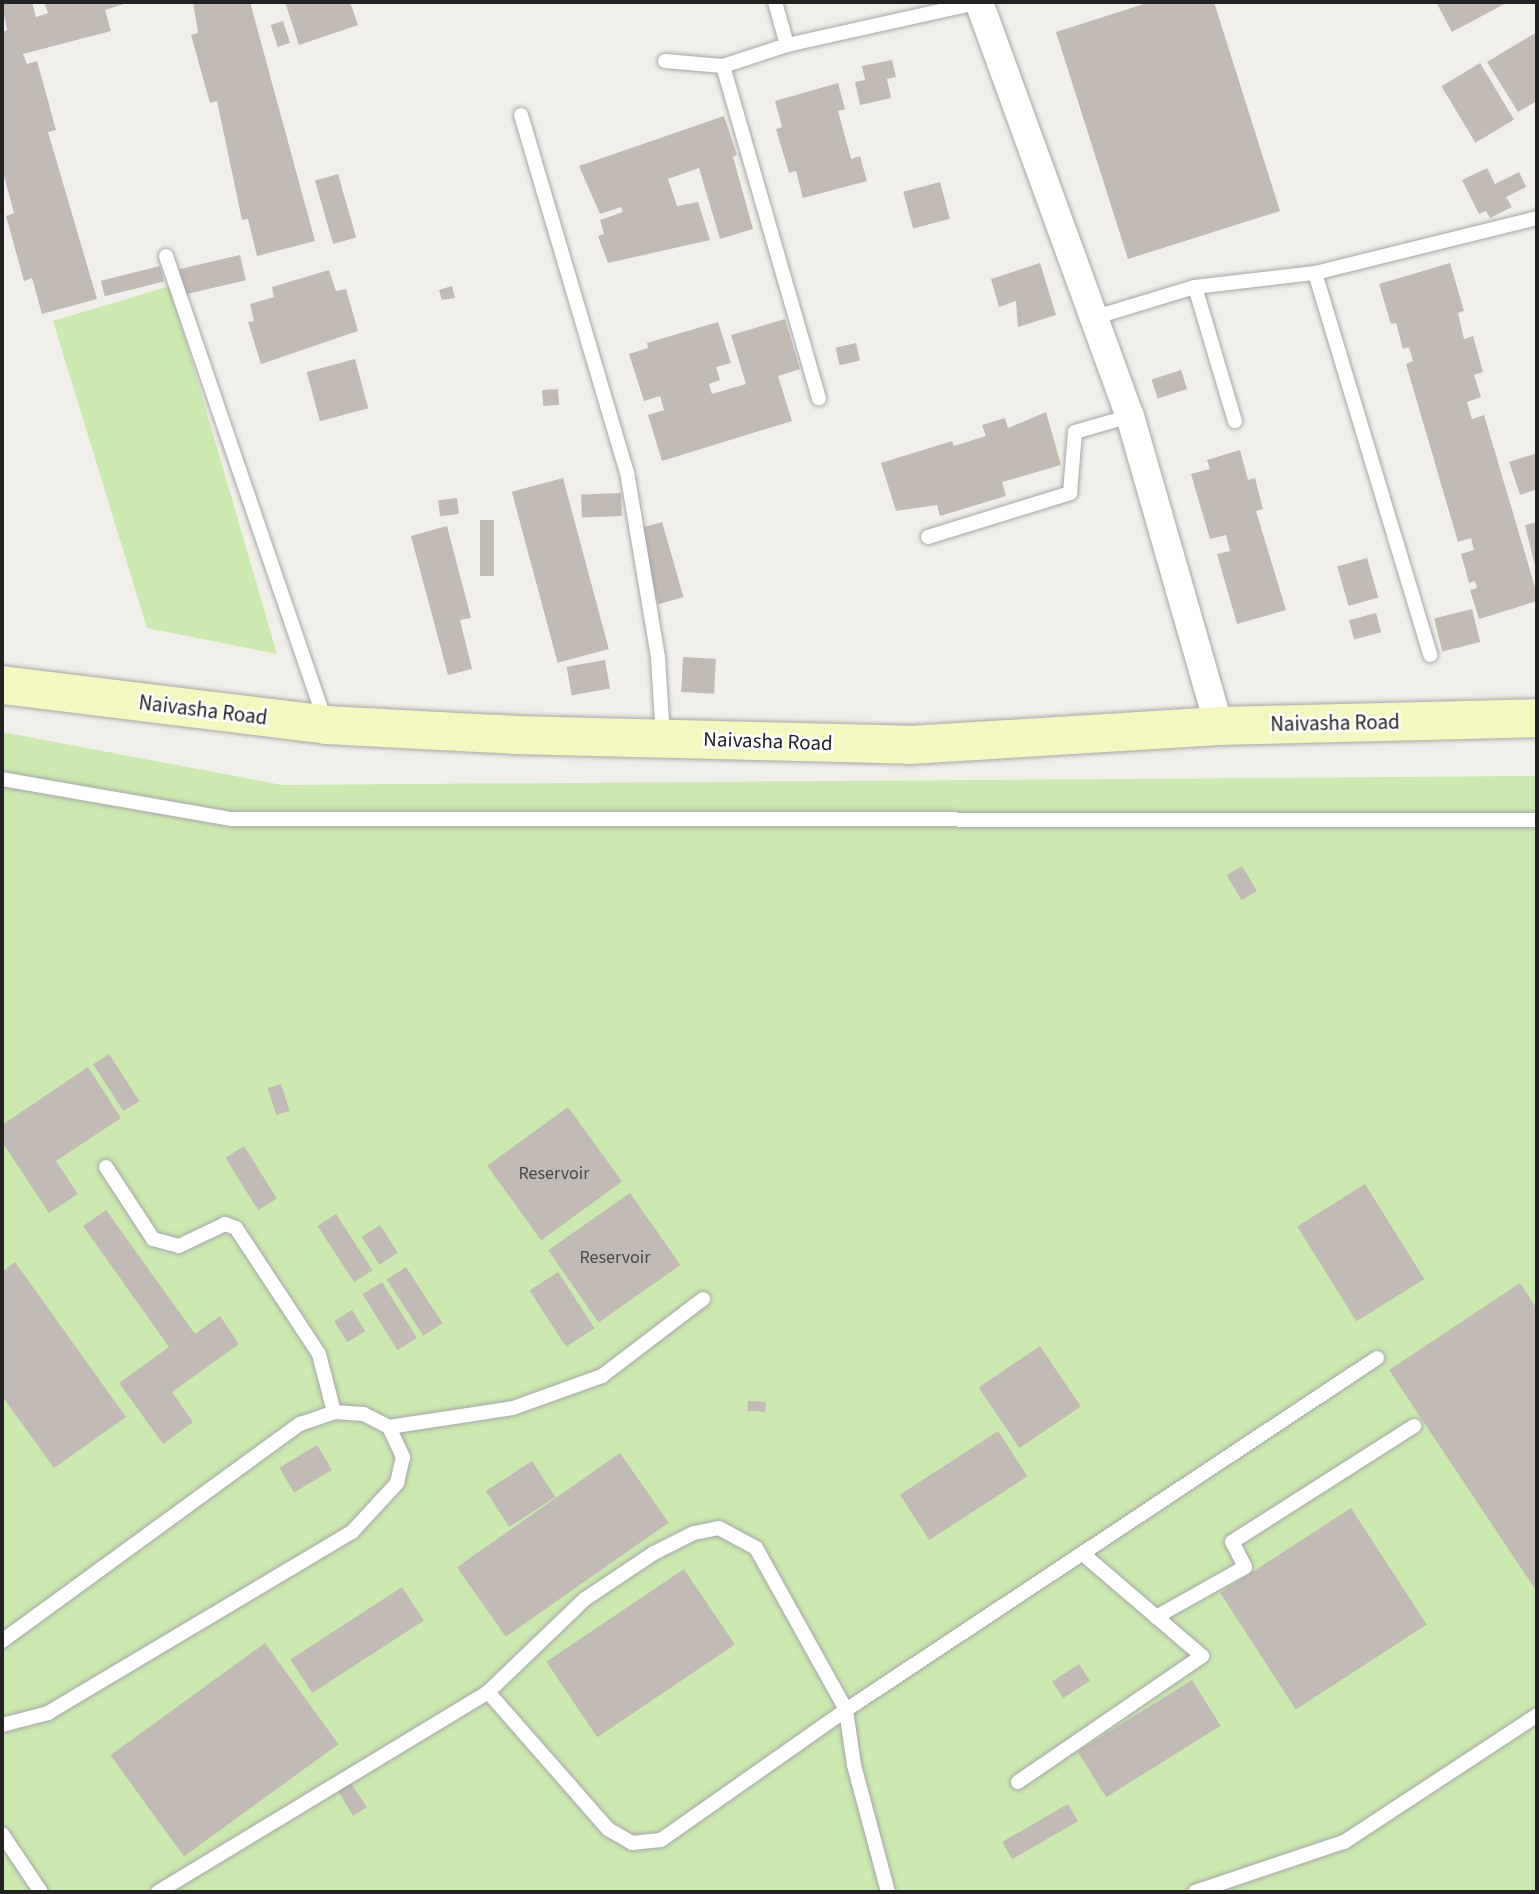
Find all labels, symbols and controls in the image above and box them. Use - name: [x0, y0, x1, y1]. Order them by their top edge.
- street label: Naivasha Road: [137, 690, 269, 730]
- street label: Naivasha Road: [1270, 709, 1400, 737]
- street label: Naivasha Road: [703, 726, 833, 756]
- house number: Reservoir: [519, 1163, 589, 1185]
- house number: Reservoir: [580, 1247, 650, 1269]

